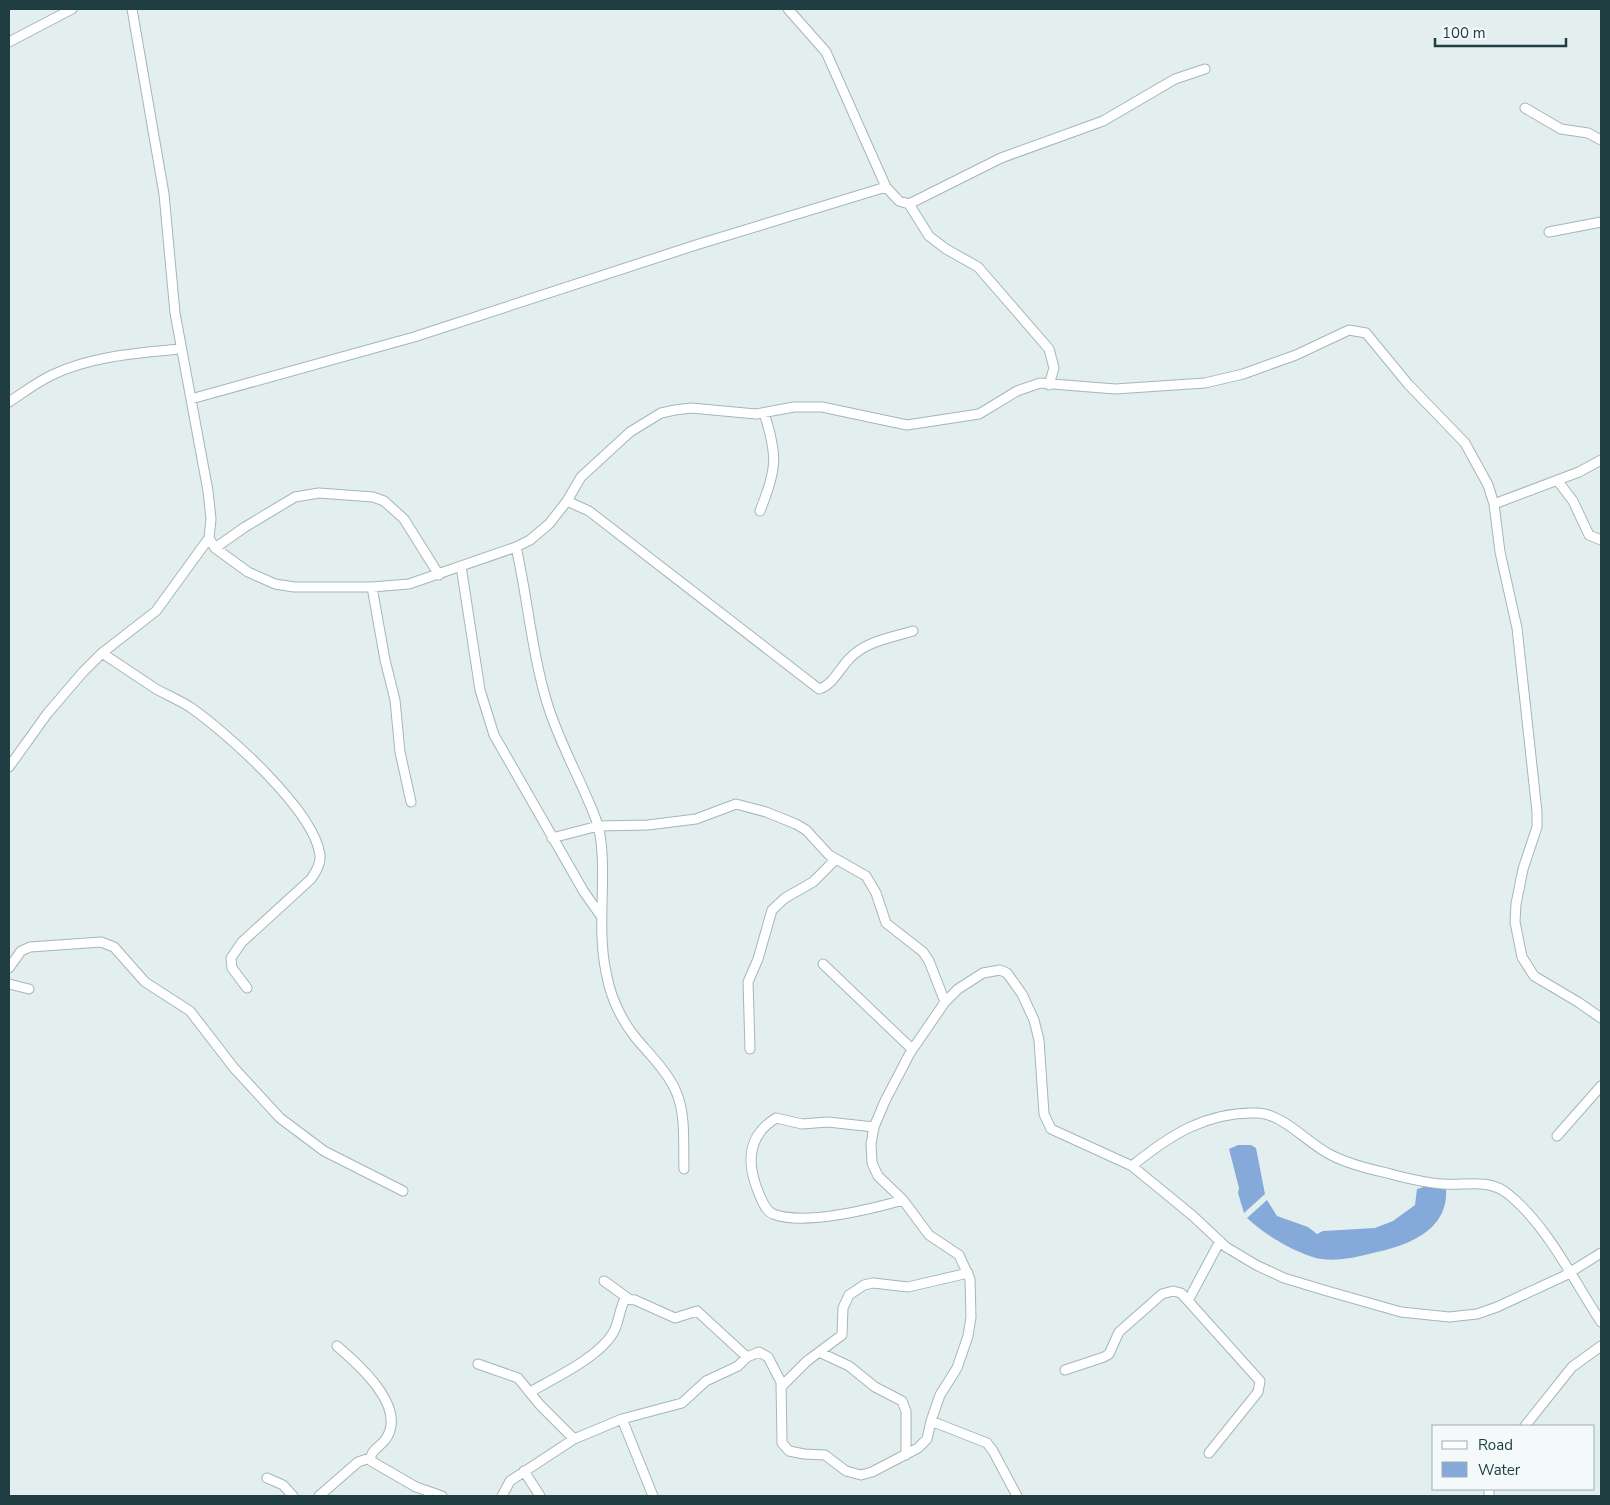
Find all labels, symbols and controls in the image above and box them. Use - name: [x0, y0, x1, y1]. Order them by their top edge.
- scale bar: [1435, 15, 1566, 47]
- text: 100 m: [1442, 23, 1486, 43]
- legend: [1432, 1425, 1595, 1490]
- text: Road: [1478, 1435, 1513, 1455]
- text: Water: [1478, 1460, 1521, 1480]

